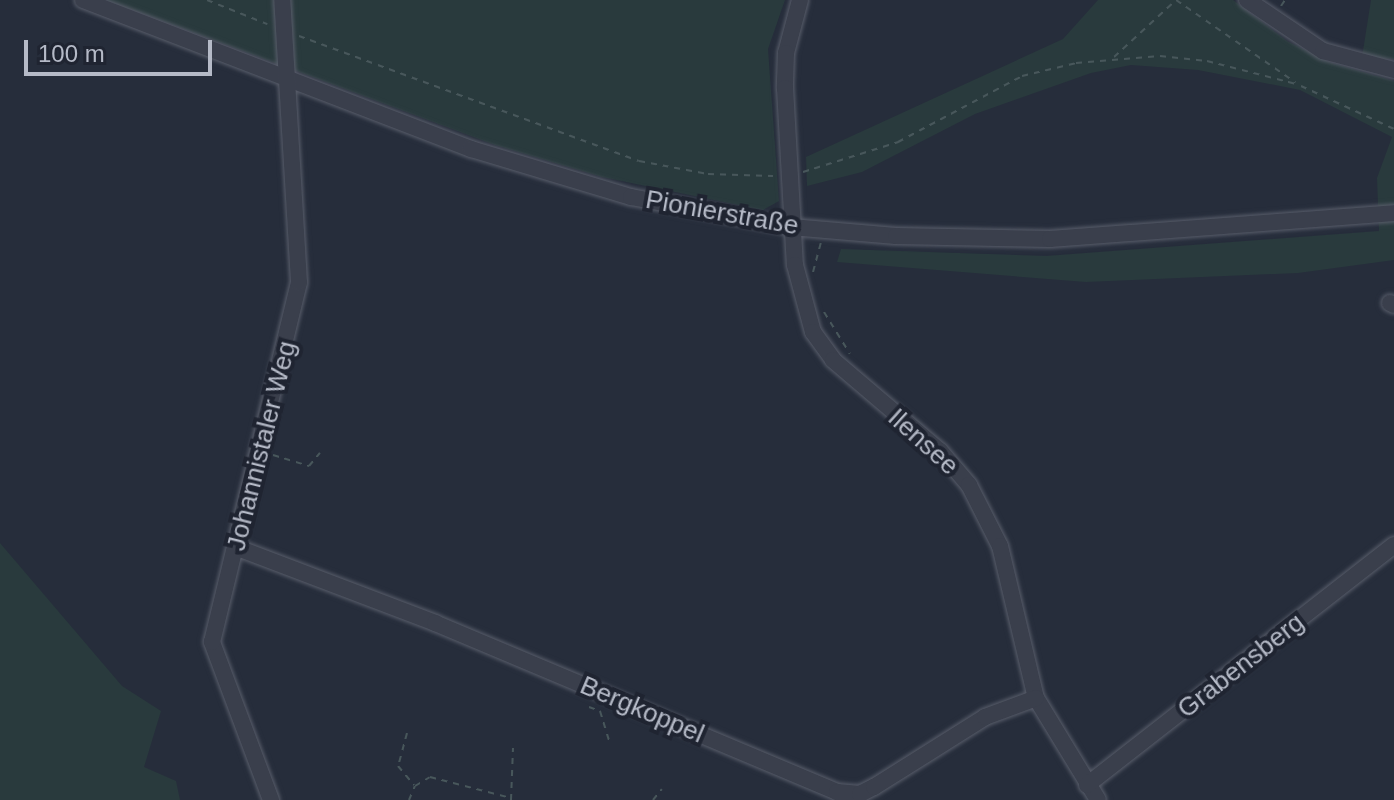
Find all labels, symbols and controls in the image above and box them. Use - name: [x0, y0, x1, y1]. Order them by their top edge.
- scale bar: [28, 24, 216, 74]
- text: 100 m: [38, 40, 105, 67]
- street label: Pionierstraße: [643, 184, 801, 242]
- street label: Johannistaler Weg: [221, 338, 303, 554]
- street label: Ilensee: [881, 402, 965, 482]
- street label: Grabensberg: [1172, 607, 1310, 725]
- street label: Bergkoppel: [575, 670, 709, 750]

